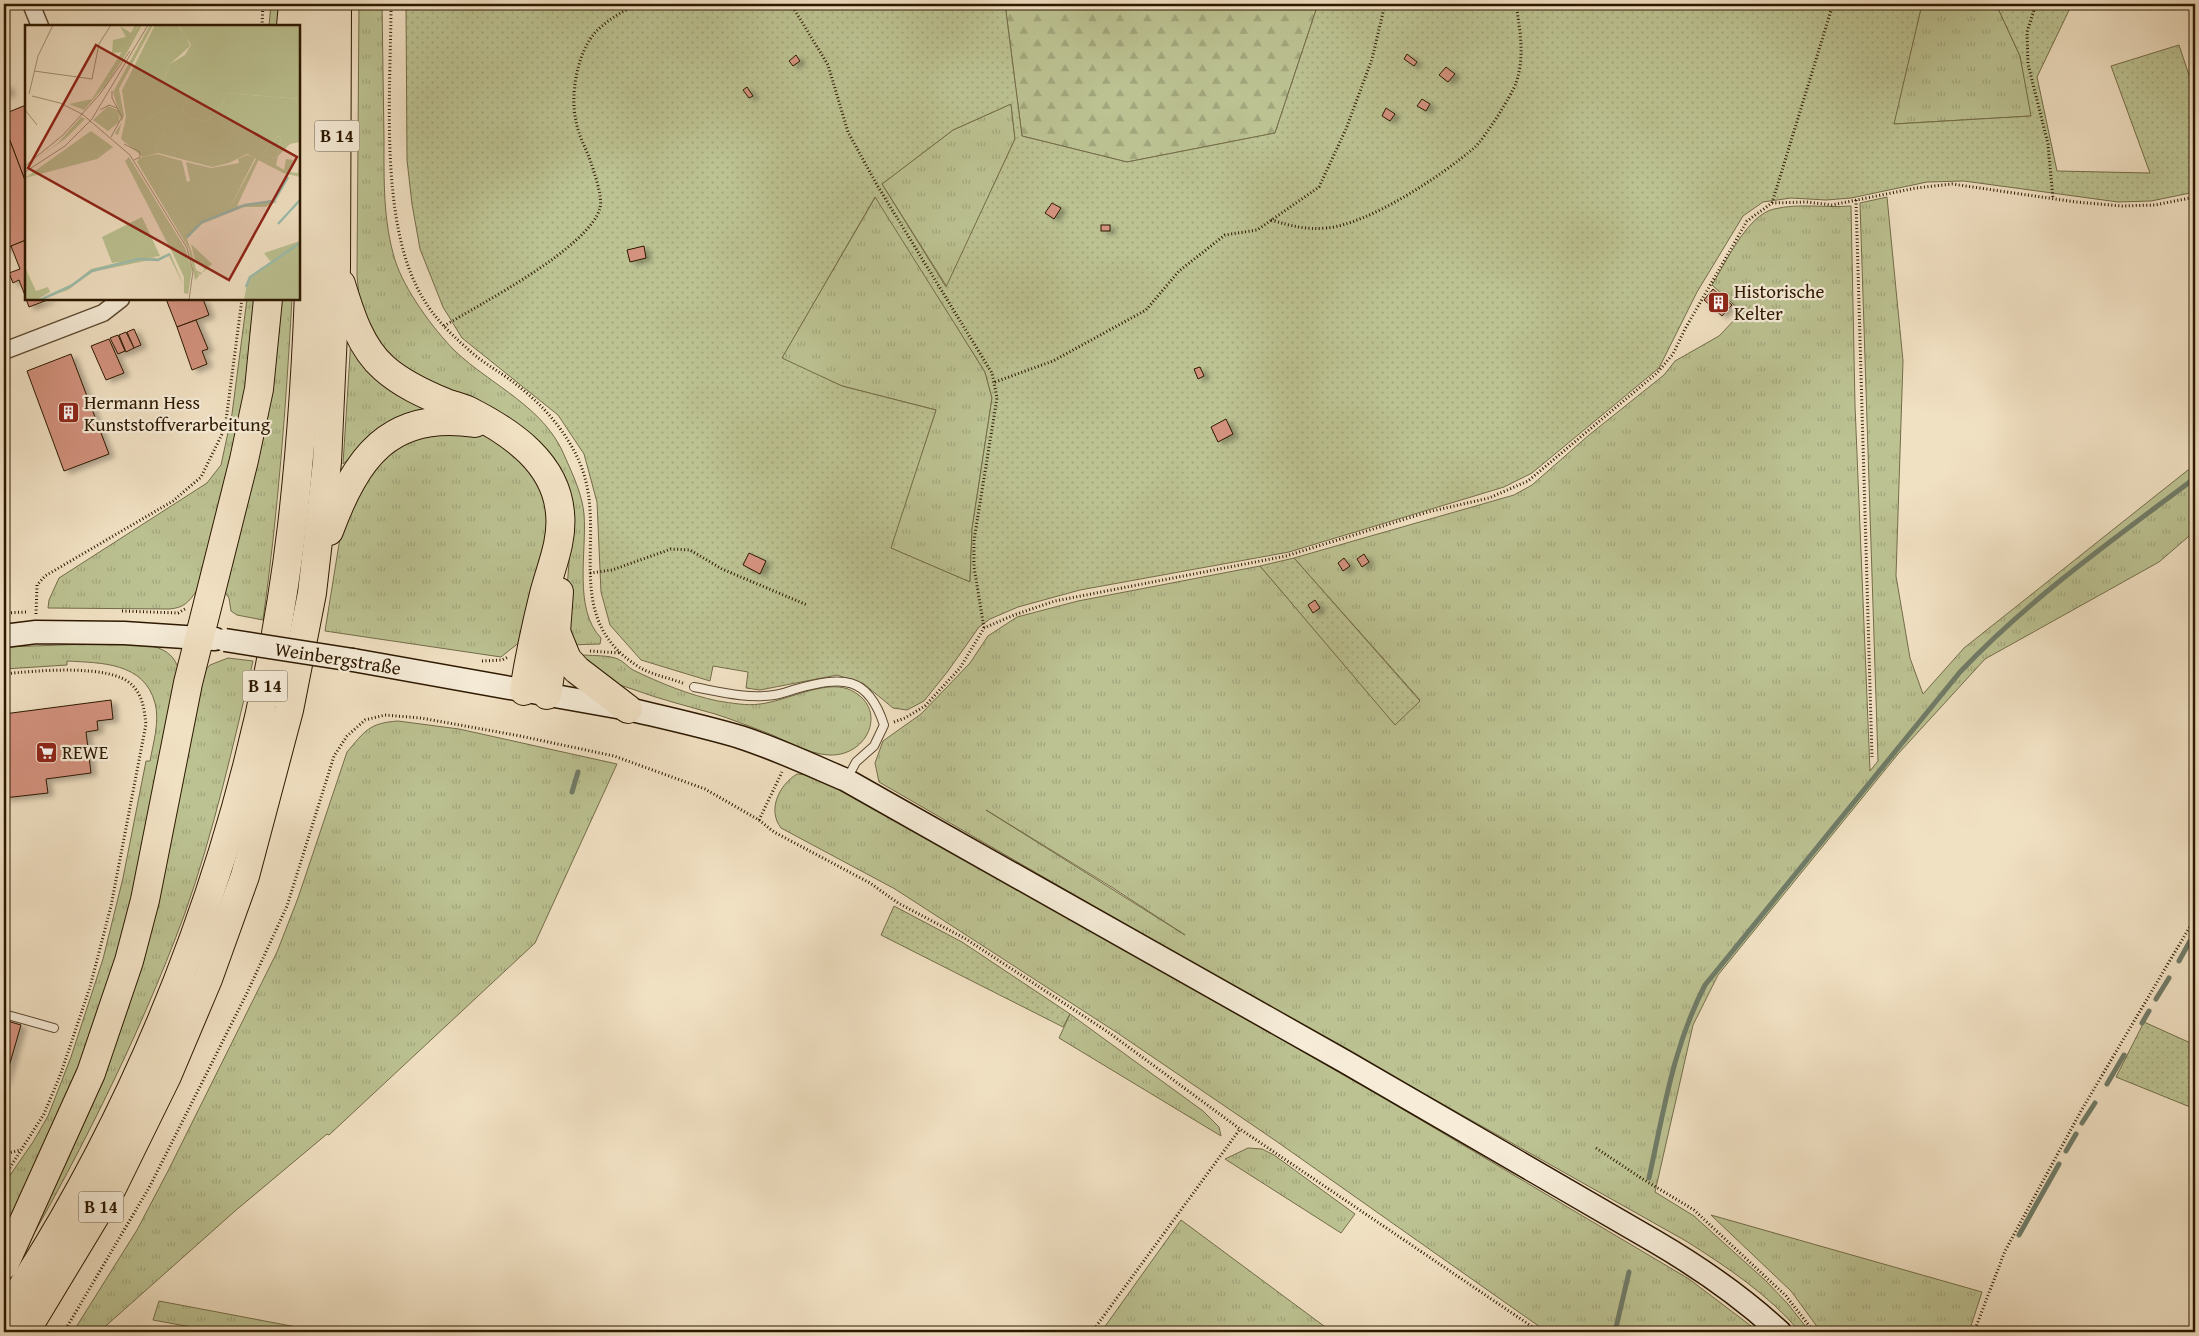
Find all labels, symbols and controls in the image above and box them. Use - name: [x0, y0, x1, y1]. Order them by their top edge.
- inset map: [25, 25, 300, 300]
- road number: B 14: [314, 120, 360, 152]
- place label: Historische Kelter: [1734, 277, 1824, 327]
- building icon: Historische Kelter: [1706, 290, 1730, 314]
- place label: Hermann Hess Kunststoffverarbeitung: [84, 388, 271, 438]
- building icon: Hermann Hess Kunststoffverarbeitung: [56, 401, 80, 425]
- street label: Weinbergstraße: [273, 634, 403, 682]
- road number: B 14: [242, 670, 288, 701]
- place label: REWE: [62, 738, 109, 766]
- supermarket icon: REWE: [34, 740, 58, 764]
- road number: B 14: [78, 1192, 124, 1222]

